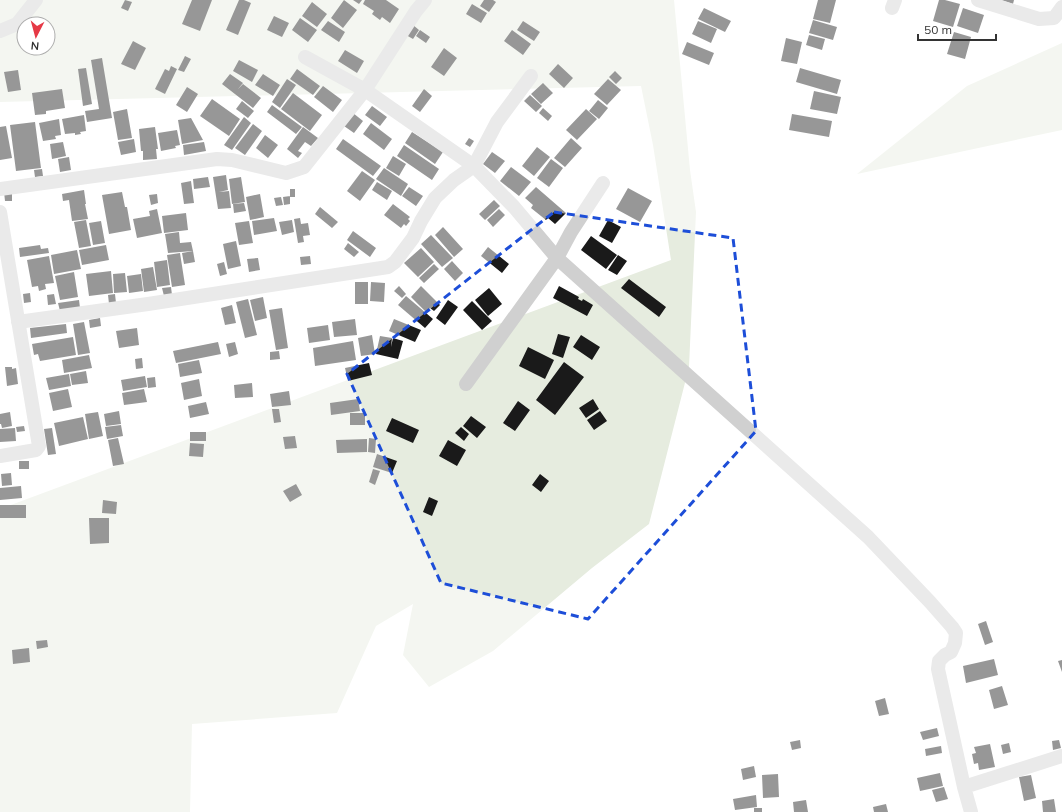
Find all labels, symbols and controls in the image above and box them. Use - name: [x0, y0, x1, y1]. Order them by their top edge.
- north arrow: [16, 16, 56, 56]
- scale bar: [918, 16, 996, 42]
- text: 50 m: [924, 22, 952, 37]
- text: N: [30, 39, 40, 53]

